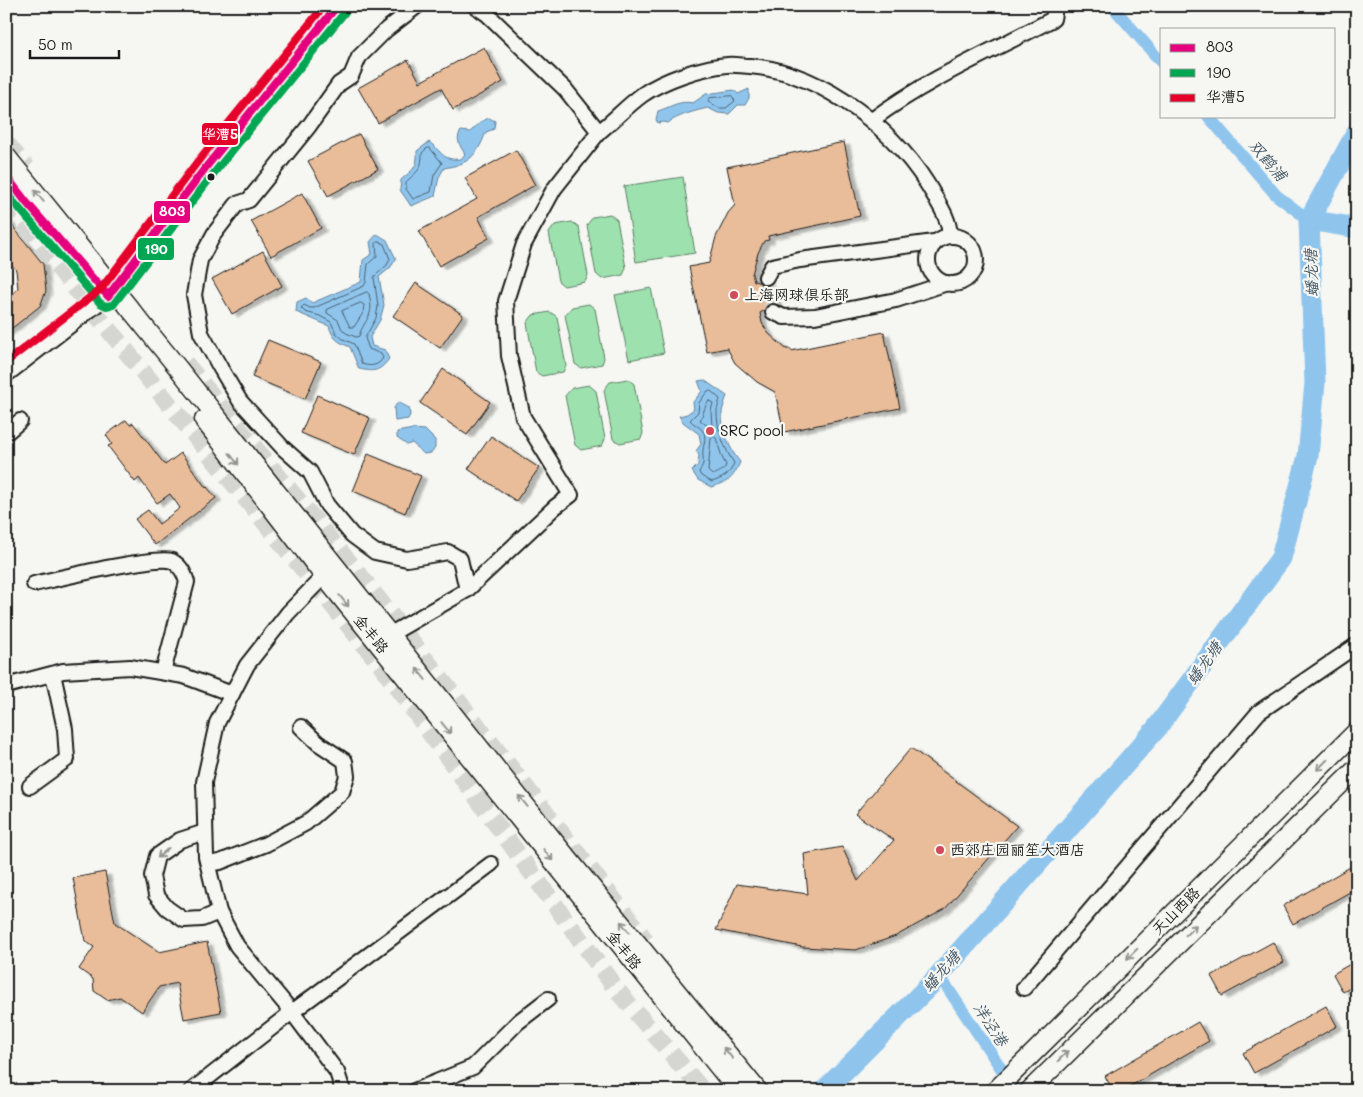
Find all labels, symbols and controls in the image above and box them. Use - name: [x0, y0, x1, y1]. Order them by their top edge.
- scale bar: [30, 28, 119, 60]
- legend: [1160, 28, 1336, 118]
- text: 50 m: [38, 34, 73, 54]
- text: 803: [1206, 36, 1233, 56]
- text: 190: [1206, 62, 1231, 82]
- text: 华漕5: [1206, 86, 1245, 106]
- line badge: 华漕5: [201, 122, 239, 146]
- text: 华漕5: [202, 124, 238, 143]
- water label: 双鹤浦: [1245, 135, 1293, 186]
- unlabelled marker: [206, 172, 216, 182]
- one-way arrow: [33, 190, 44, 203]
- line badge: 803: [153, 200, 191, 224]
- text: 803: [159, 201, 185, 220]
- line badge: 190: [137, 237, 175, 261]
- text: 190: [144, 239, 168, 258]
- water label: 蟠龙塘: [1299, 247, 1322, 297]
- place label: 上海网球俱乐部: [744, 284, 849, 304]
- marker: 上海网球俱乐部: [728, 289, 740, 301]
- place label: SRC pool: [720, 420, 784, 440]
- marker: SRC pool: [704, 425, 716, 437]
- one-way arrow: [229, 452, 240, 465]
- one-way arrow: [339, 595, 350, 608]
- street label: 金丰路: [350, 610, 394, 657]
- water label: 蟠龙塘: [1181, 636, 1227, 688]
- one-way arrow: [416, 668, 427, 681]
- one-way arrow: [441, 721, 452, 734]
- one-way arrow: [1316, 759, 1328, 771]
- one-way arrow: [517, 795, 528, 808]
- place label: 西郊庄园丽笙大酒店: [950, 839, 1085, 859]
- marker: 西郊庄园丽笙大酒店: [934, 844, 946, 856]
- one-way arrow: [157, 847, 170, 859]
- one-way arrow: [542, 848, 553, 861]
- street label: 天山西路: [1147, 882, 1204, 939]
- one-way arrow: [619, 921, 630, 934]
- one-way arrow: [1185, 924, 1197, 936]
- street label: 金丰路: [603, 926, 647, 973]
- water label: 蟠龙塘: [917, 944, 966, 996]
- one-way arrow: [1126, 948, 1138, 960]
- water label: 洋泾港: [970, 998, 1014, 1051]
- one-way arrow: [722, 1047, 733, 1060]
- one-way arrow: [1056, 1050, 1069, 1062]

